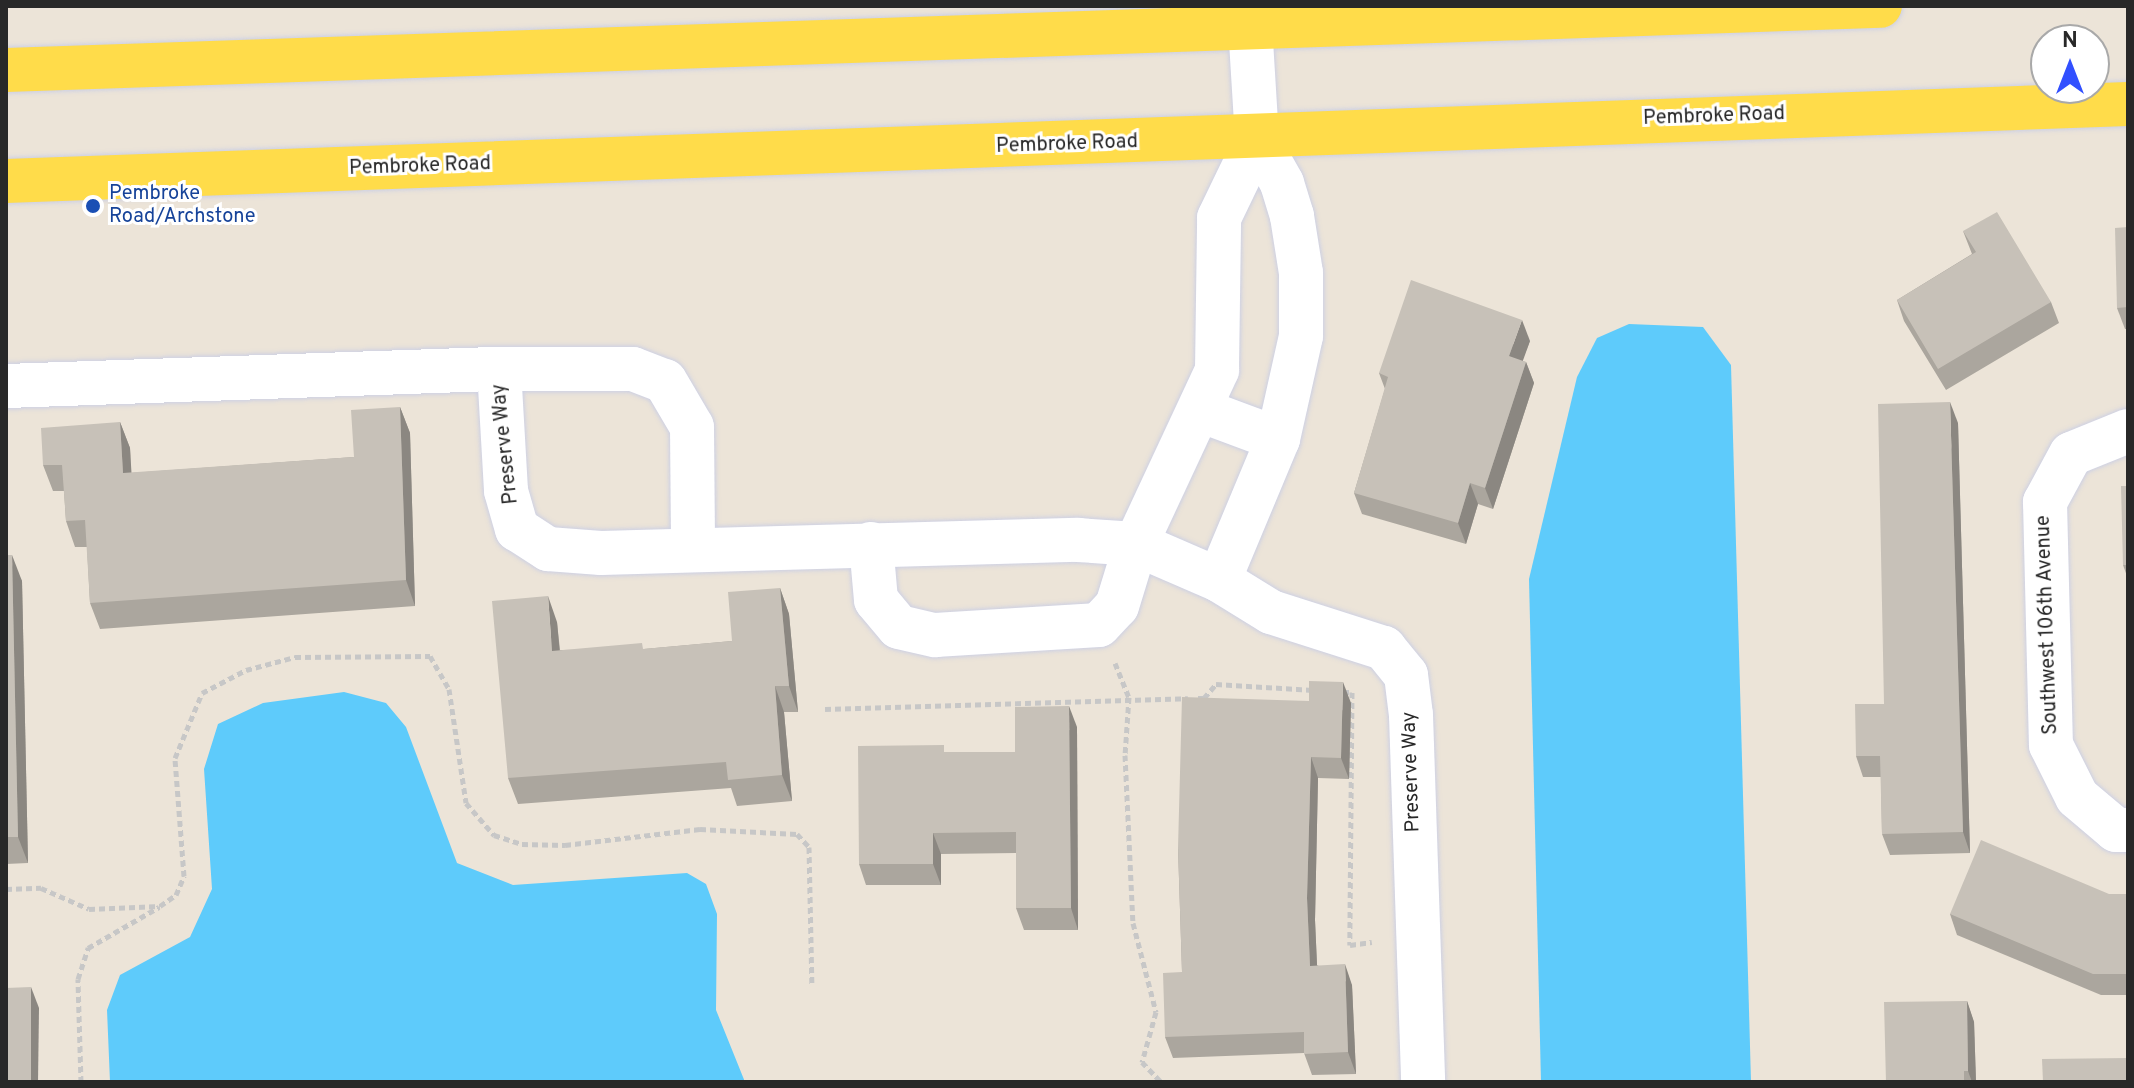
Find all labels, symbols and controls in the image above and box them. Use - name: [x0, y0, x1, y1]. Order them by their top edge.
- north arrow: [2030, 24, 2110, 104]
- text: N: [2062, 28, 2078, 55]
- street label: Pembroke Road: [1643, 103, 1785, 131]
- street label: Pembroke Road: [996, 131, 1138, 159]
- street label: Pembroke Road: [349, 153, 491, 181]
- place label: Pembroke Road/Archstone: [109, 182, 256, 229]
- marker: Pembroke Road/Archstone: [84, 197, 102, 215]
- street label: Preserve Way: [488, 382, 524, 506]
- street label: Southwest 106th Avenue: [2032, 514, 2064, 736]
- street label: Preserve Way: [1398, 711, 1426, 833]

